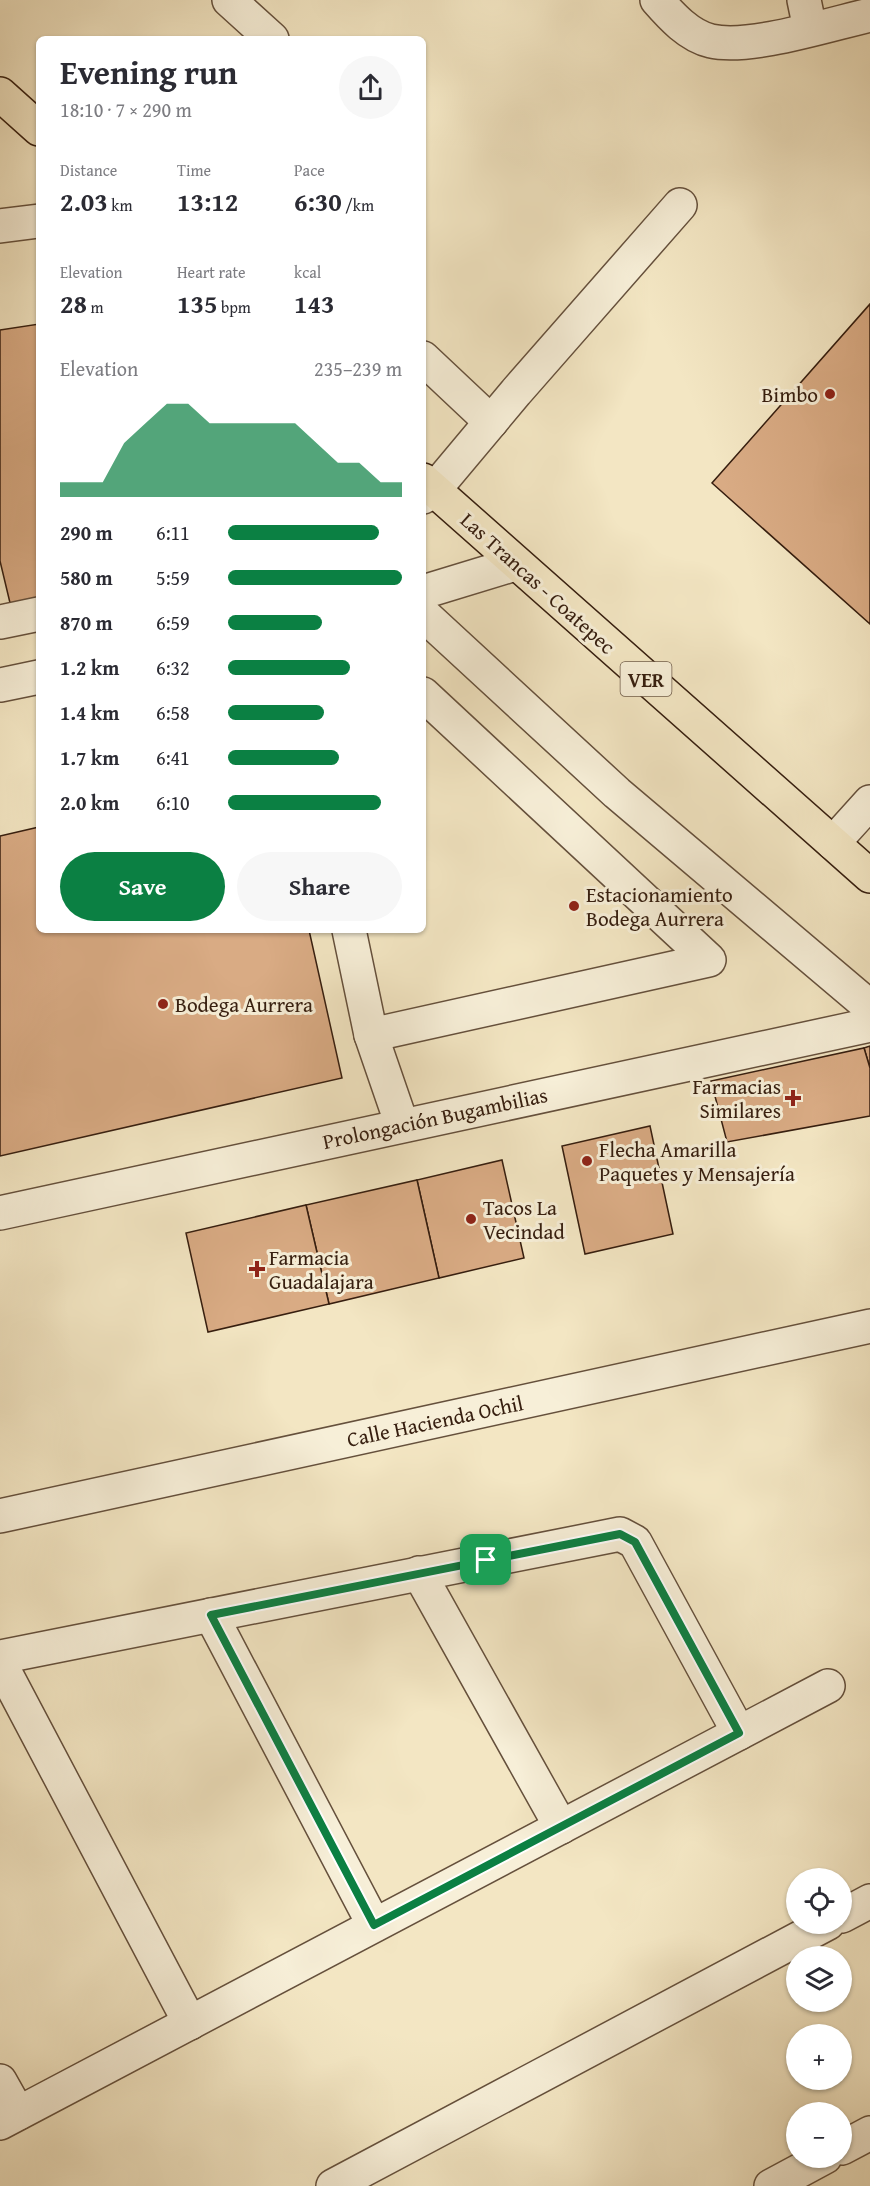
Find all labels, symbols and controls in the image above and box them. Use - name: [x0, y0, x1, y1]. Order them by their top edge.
- text: Evening run: [60, 48, 237, 96]
- button: share: [339, 56, 402, 119]
- text: 18:10 · 7 × 290 m: [60, 95, 192, 124]
- text: Distance: [60, 158, 117, 182]
- text: Time: [177, 158, 211, 182]
- text: Pace: [294, 158, 325, 182]
- text: 2.03: [60, 182, 108, 221]
- text: 13:12: [177, 182, 238, 221]
- text: 6:30: [294, 182, 342, 221]
- text: km: [108, 193, 132, 217]
- text: /km: [342, 193, 374, 217]
- text: Elevation: [60, 260, 123, 284]
- text: Heart rate: [177, 260, 246, 284]
- text: kcal: [294, 260, 321, 284]
- text: 28: [60, 284, 87, 323]
- text: 135: [177, 284, 217, 323]
- text: 143: [294, 284, 334, 323]
- text: m: [87, 295, 104, 319]
- text: bpm: [217, 295, 251, 319]
- text: Elevation: [60, 354, 138, 383]
- text: 235–239 m: [314, 354, 402, 383]
- place label: Bimbo: [761, 379, 818, 410]
- marker: Bimbo: [823, 387, 837, 401]
- street label: Las Trancas - Coatepec: [454, 505, 622, 661]
- text: 290 m: [60, 518, 113, 547]
- text: 6:11: [156, 518, 190, 547]
- text: 580 m: [60, 563, 113, 592]
- text: 5:59: [156, 563, 190, 592]
- text: 870 m: [60, 608, 113, 637]
- text: 6:59: [156, 608, 190, 637]
- text: 1.2 km: [60, 653, 119, 682]
- text: 6:32: [156, 653, 190, 682]
- road number: VER: [620, 662, 672, 696]
- text: 1.4 km: [60, 698, 119, 727]
- text: 6:58: [156, 698, 190, 727]
- text: 1.7 km: [60, 743, 119, 772]
- text: 6:41: [156, 743, 190, 772]
- text: 2.0 km: [60, 788, 119, 817]
- text: 6:10: [156, 788, 190, 817]
- button: Save: [60, 852, 225, 921]
- button: Share: [237, 852, 402, 921]
- place label: Estacionamiento Bodega Aurrera: [586, 879, 733, 934]
- marker: Estacionamiento Bodega Aurrera: [567, 899, 581, 913]
- place label: Bodega Aurrera: [175, 989, 313, 1020]
- marker: Bodega Aurrera: [156, 997, 170, 1011]
- place label: Farmacias Similares: [692, 1071, 781, 1126]
- street label: Prolongación Bugambilias: [320, 1079, 550, 1157]
- marker: Farmacias Similares: [786, 1091, 800, 1105]
- place label: Flecha Amarilla Paquetes y Mensajería: [599, 1134, 795, 1189]
- marker: Flecha Amarilla Paquetes y Mensajería: [580, 1154, 594, 1168]
- place label: Tacos La Vecindad: [483, 1192, 565, 1247]
- marker: Tacos La Vecindad: [464, 1212, 478, 1226]
- place label: Farmacia Guadalajara: [269, 1242, 374, 1297]
- marker: Farmacia Guadalajara: [250, 1262, 264, 1276]
- street label: Calle Hacienda Ochil: [344, 1387, 526, 1455]
- pin: [460, 1534, 511, 1585]
- icon: arrive: [469, 1543, 502, 1576]
- map controls: [786, 1868, 852, 2168]
- button: locate: [786, 1868, 852, 1934]
- button: layers: [786, 1946, 852, 2012]
- button: +: [786, 2024, 852, 2090]
- button: −: [786, 2102, 852, 2168]

